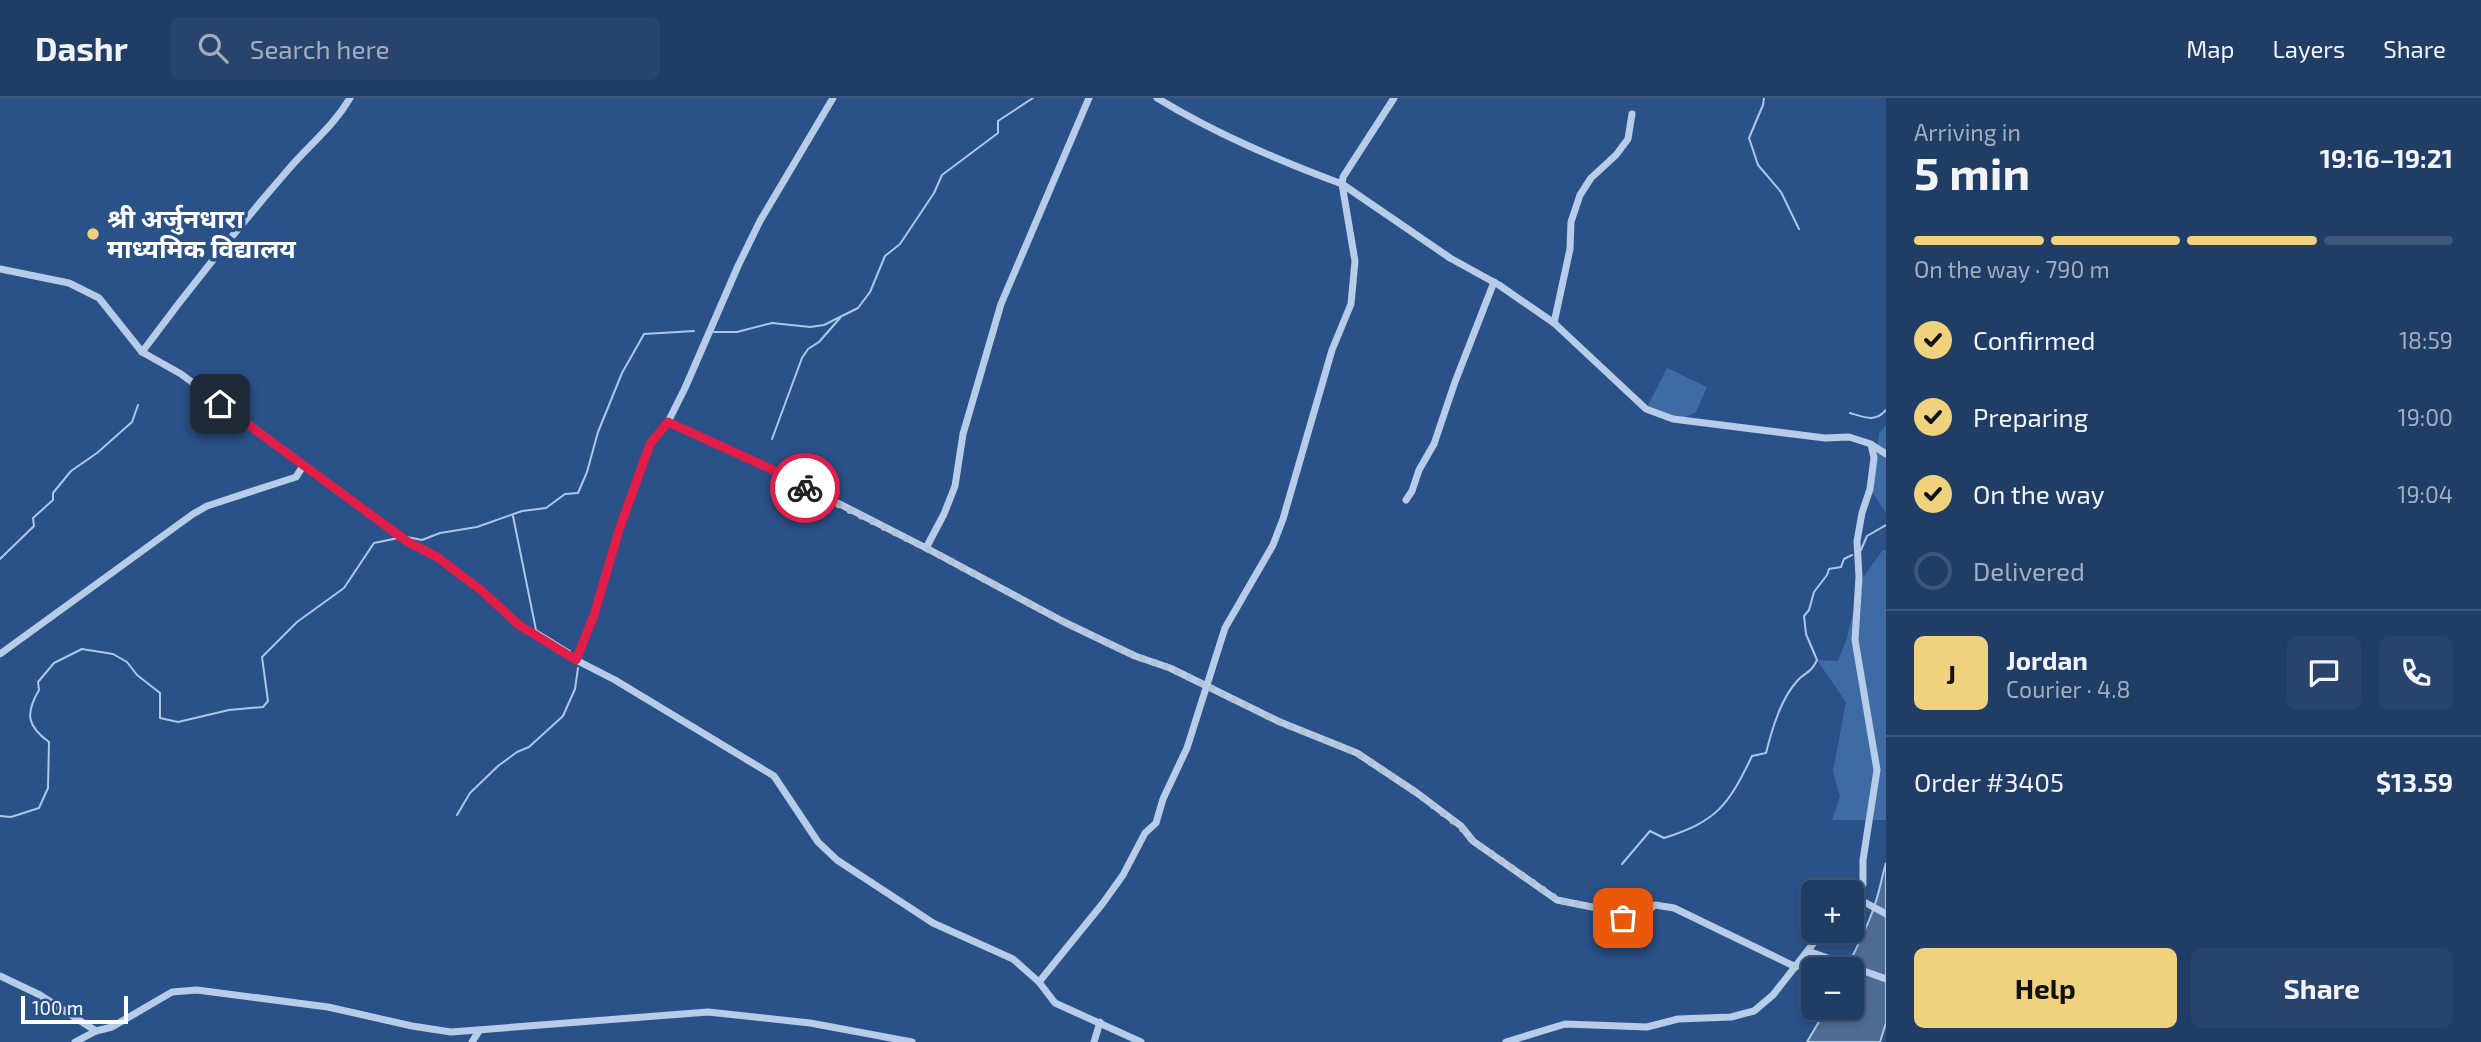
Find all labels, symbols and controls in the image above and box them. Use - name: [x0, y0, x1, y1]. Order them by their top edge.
- search box: [170, 17, 660, 80]
- text: Dashr: [35, 28, 128, 68]
- icon: search: [194, 29, 232, 67]
- text: Search here: [250, 33, 389, 64]
- text: Map: [2186, 34, 2234, 63]
- text: Layers: [2272, 34, 2345, 63]
- text: Share: [2383, 34, 2446, 63]
- text: Arriving in: [1914, 118, 2021, 146]
- text: 19:16–19:21: [2320, 142, 2453, 173]
- text: 5 min: [1914, 144, 2030, 199]
- place label: श्री अर्जुनधारा माध्यमिक विद्यालय: [107, 202, 296, 263]
- marker: श्री अर्जुनधारा माध्यमिक विद्यालय: [85, 226, 101, 242]
- text: On the way · 790 m: [1914, 255, 2110, 283]
- icon: check: [1914, 321, 1952, 359]
- text: Confirmed: [1973, 324, 2096, 355]
- text: 18:59: [2399, 326, 2453, 354]
- pin: [190, 374, 250, 434]
- icon: home: [201, 385, 239, 423]
- icon: check: [1914, 398, 1952, 436]
- text: Preparing: [1973, 401, 2088, 432]
- text: 19:00: [2398, 403, 2453, 431]
- courier: [770, 453, 840, 523]
- icon: bike: [786, 469, 824, 507]
- icon: check: [1914, 475, 1952, 513]
- text: On the way: [1973, 478, 2104, 509]
- text: 19:04: [2397, 480, 2453, 508]
- text: Delivered: [1973, 555, 2085, 586]
- button: chat: [2287, 636, 2361, 710]
- button: phone: [2379, 636, 2453, 710]
- text: Jordan: [2006, 644, 2088, 675]
- text: J: [1946, 658, 1956, 689]
- text: Courier · 4.8: [2006, 675, 2130, 703]
- text: Order #3405: [1914, 766, 2064, 797]
- text: $13.59: [2376, 766, 2453, 797]
- map controls: [1801, 880, 1864, 1020]
- button: +: [1801, 880, 1864, 943]
- pin: [1593, 888, 1653, 948]
- icon: bag: [1604, 899, 1642, 937]
- button: Help: [1914, 948, 2177, 1028]
- button: Share: [2191, 948, 2453, 1028]
- button: −: [1801, 957, 1864, 1020]
- scale bar: [21, 993, 128, 1025]
- text: 100 m: [32, 996, 83, 1019]

